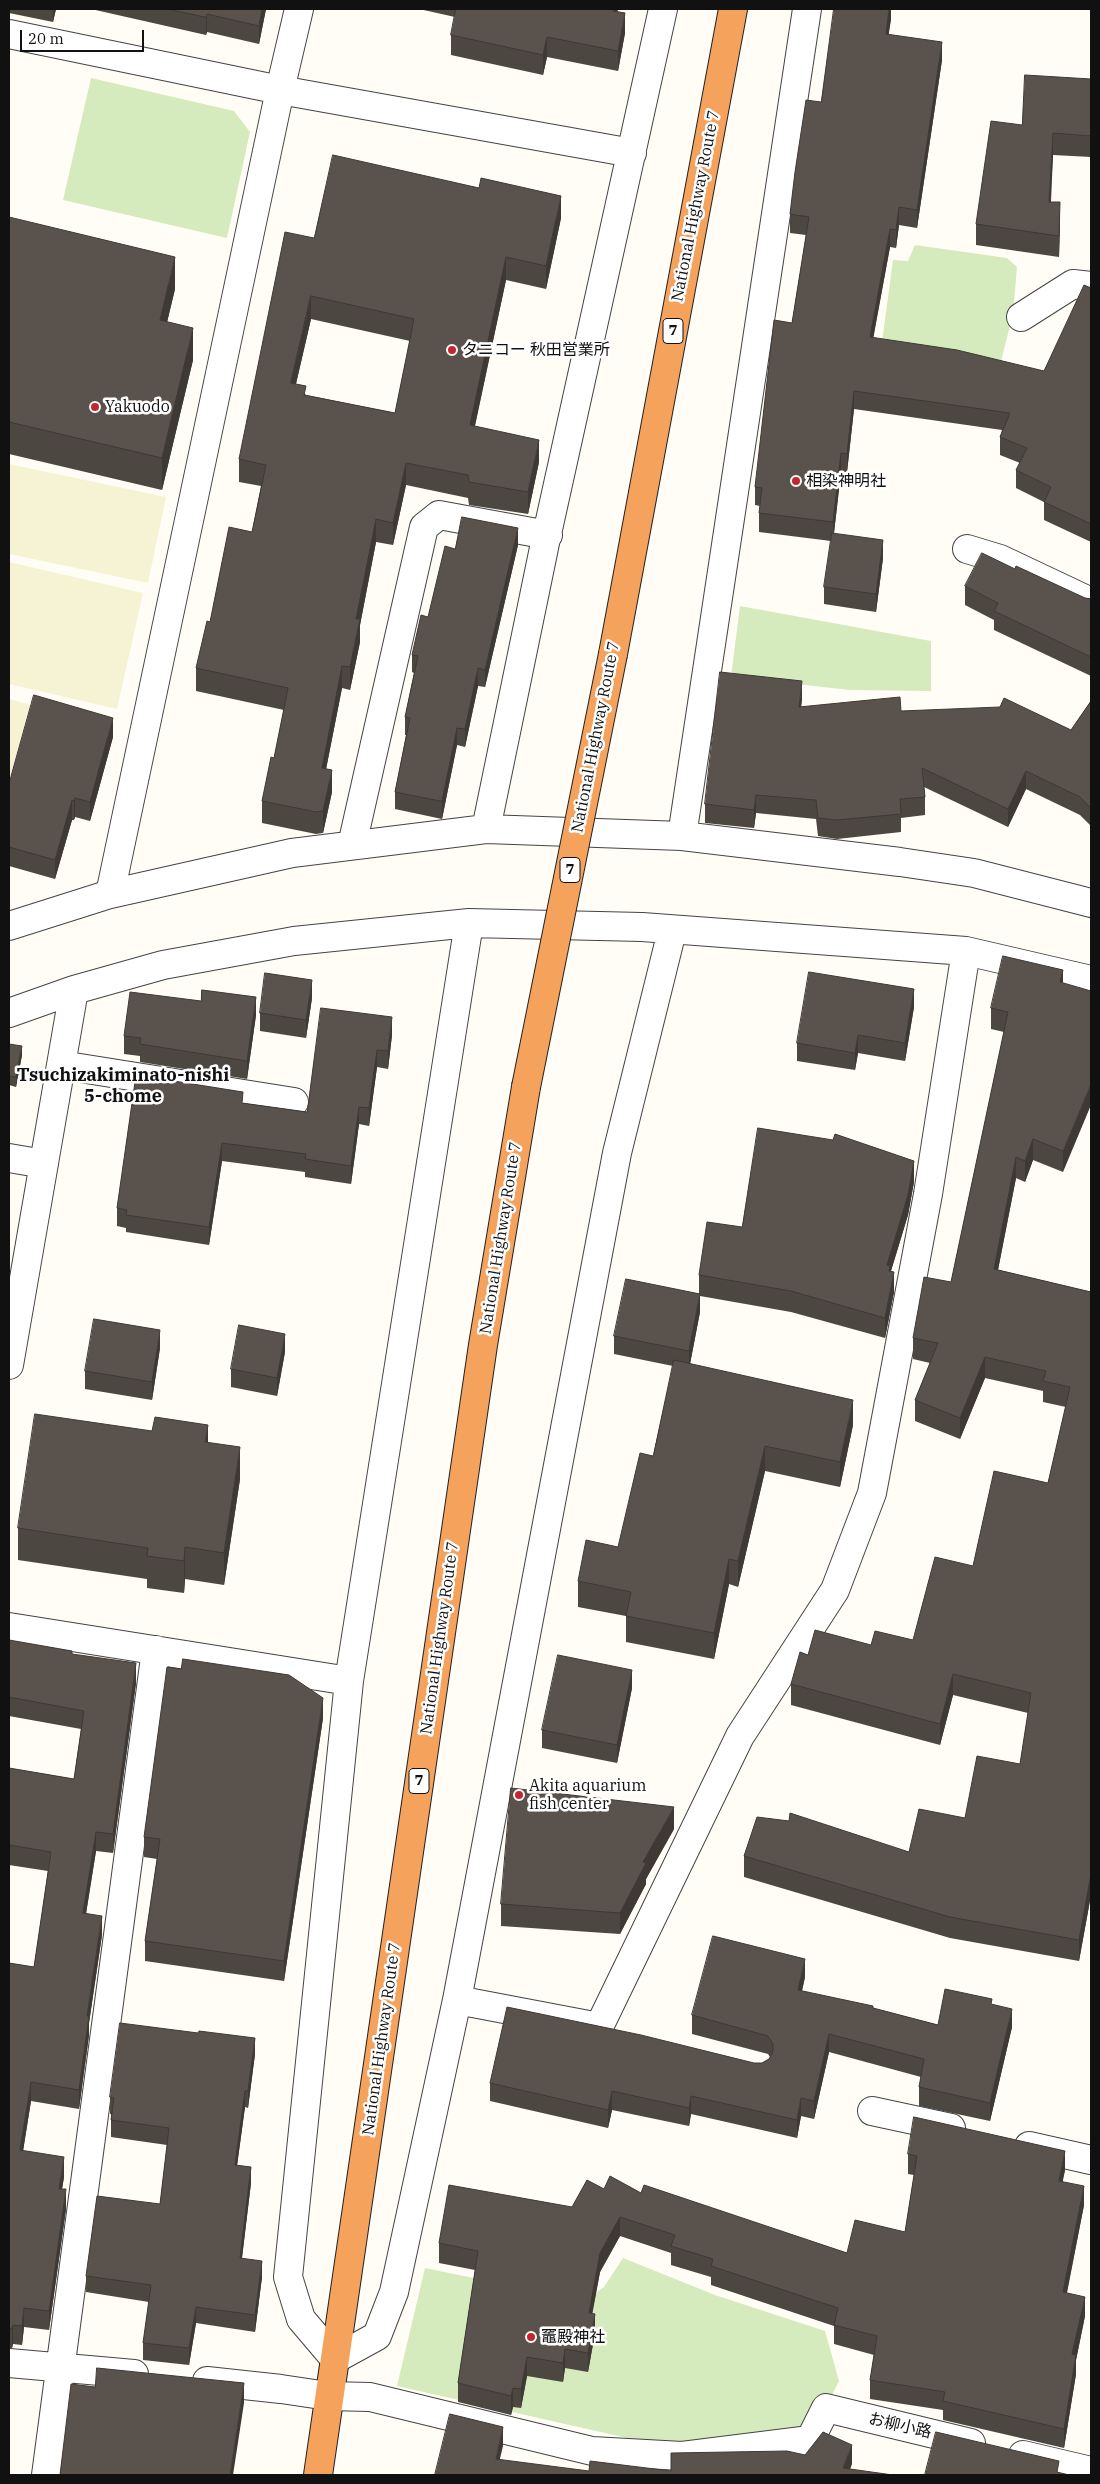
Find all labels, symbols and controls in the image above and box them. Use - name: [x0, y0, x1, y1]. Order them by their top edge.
- scale bar: [22, 20, 146, 52]
- text: 20 m: [28, 29, 64, 48]
- street label: National Highway Route 7: [668, 109, 724, 303]
- road number: 7: [663, 318, 683, 344]
- place label: タニコー 秋田営業所: [462, 340, 610, 360]
- marker: タニコー 秋田営業所: [446, 344, 458, 356]
- place label: Yakuodo: [105, 397, 170, 417]
- marker: Yakuodo: [89, 401, 101, 413]
- place label: 相染神明社: [806, 471, 886, 491]
- marker: 相染神明社: [790, 475, 802, 487]
- street label: National Highway Route 7: [568, 640, 624, 834]
- road number: 7: [560, 858, 580, 882]
- district label: Tsuchizakiminato-nishi 5-chome: [17, 1065, 229, 1108]
- street label: National Highway Route 7: [476, 1140, 526, 1336]
- street label: National Highway Route 7: [417, 1540, 463, 1736]
- road number: 7: [409, 1768, 429, 1794]
- place label: Akita aquarium fish center: [529, 1776, 647, 1814]
- marker: Akita aquarium fish center: [513, 1789, 525, 1801]
- street label: National Highway Route 7: [359, 1941, 405, 2137]
- place label: 竈殿神社: [541, 2327, 605, 2347]
- marker: 竈殿神社: [525, 2331, 537, 2343]
- street label: お柳小路: [867, 2409, 933, 2443]

